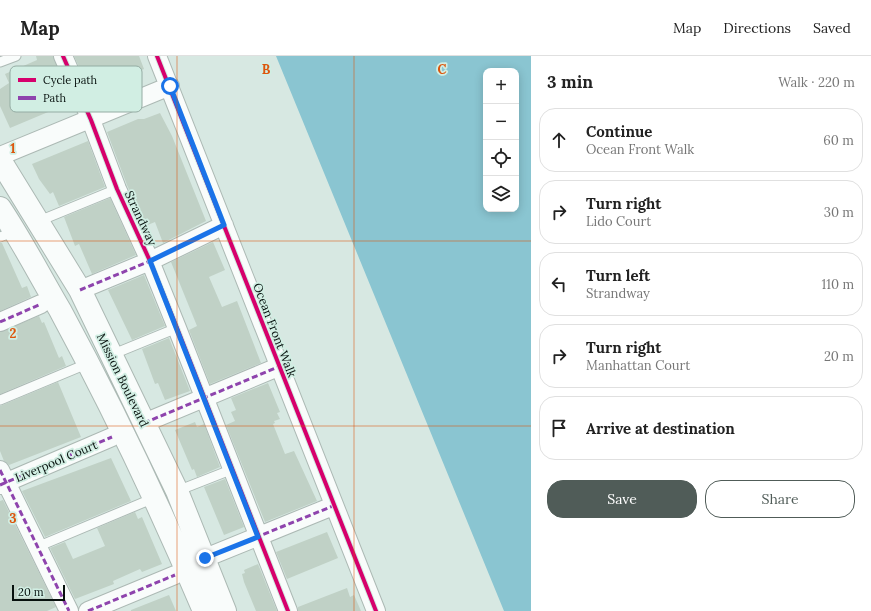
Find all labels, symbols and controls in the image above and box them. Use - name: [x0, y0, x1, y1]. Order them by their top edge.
- text: Map: [20, 16, 60, 40]
- text: Map: [673, 19, 701, 37]
- text: Directions: [723, 19, 791, 37]
- text: Saved: [813, 19, 851, 37]
- text: B: [262, 61, 271, 78]
- text: C: [438, 61, 447, 78]
- legend: [10, 66, 142, 112]
- map controls: [483, 68, 519, 212]
- button: +: [483, 68, 519, 104]
- text: 3 min: [547, 71, 593, 93]
- text: Cycle path: [43, 73, 98, 87]
- text: Walk · 220 m: [778, 74, 855, 91]
- route start: [161, 77, 179, 95]
- text: Path: [43, 91, 66, 105]
- button: −: [483, 104, 519, 140]
- text: Continue: [586, 122, 652, 141]
- icon: ahead: [548, 129, 570, 151]
- text: 60 m: [823, 132, 854, 149]
- text: 1: [10, 140, 16, 157]
- button: locate: [483, 140, 519, 176]
- text: Ocean Front Walk: [586, 141, 694, 158]
- button: layers: [483, 176, 519, 212]
- street label: Strandway: [122, 188, 161, 249]
- text: Turn right: [586, 194, 662, 213]
- icon: right: [548, 201, 570, 223]
- text: 30 m: [824, 204, 854, 221]
- text: Lido Court: [586, 213, 651, 230]
- text: Turn left: [586, 266, 650, 285]
- icon: left: [548, 273, 570, 295]
- text: 110 m: [821, 276, 854, 293]
- street label: Ocean Front Walk: [250, 281, 300, 380]
- text: Strandway: [586, 285, 650, 302]
- text: 2: [10, 325, 17, 342]
- street label: Mission Boulevard: [94, 331, 152, 429]
- text: Turn right: [586, 338, 662, 357]
- icon: right: [548, 345, 570, 367]
- text: 20 m: [824, 348, 854, 365]
- text: Manhattan Court: [586, 357, 690, 374]
- icon: arrive: [548, 417, 570, 439]
- text: Arrive at destination: [586, 419, 735, 438]
- street label: Liverpool Court: [13, 437, 100, 485]
- button: Save: [547, 480, 697, 518]
- button: Share: [705, 480, 855, 518]
- text: 3: [9, 510, 17, 527]
- route end: [196, 549, 214, 567]
- scale bar: [12, 583, 65, 602]
- text: 20 m: [18, 585, 43, 599]

